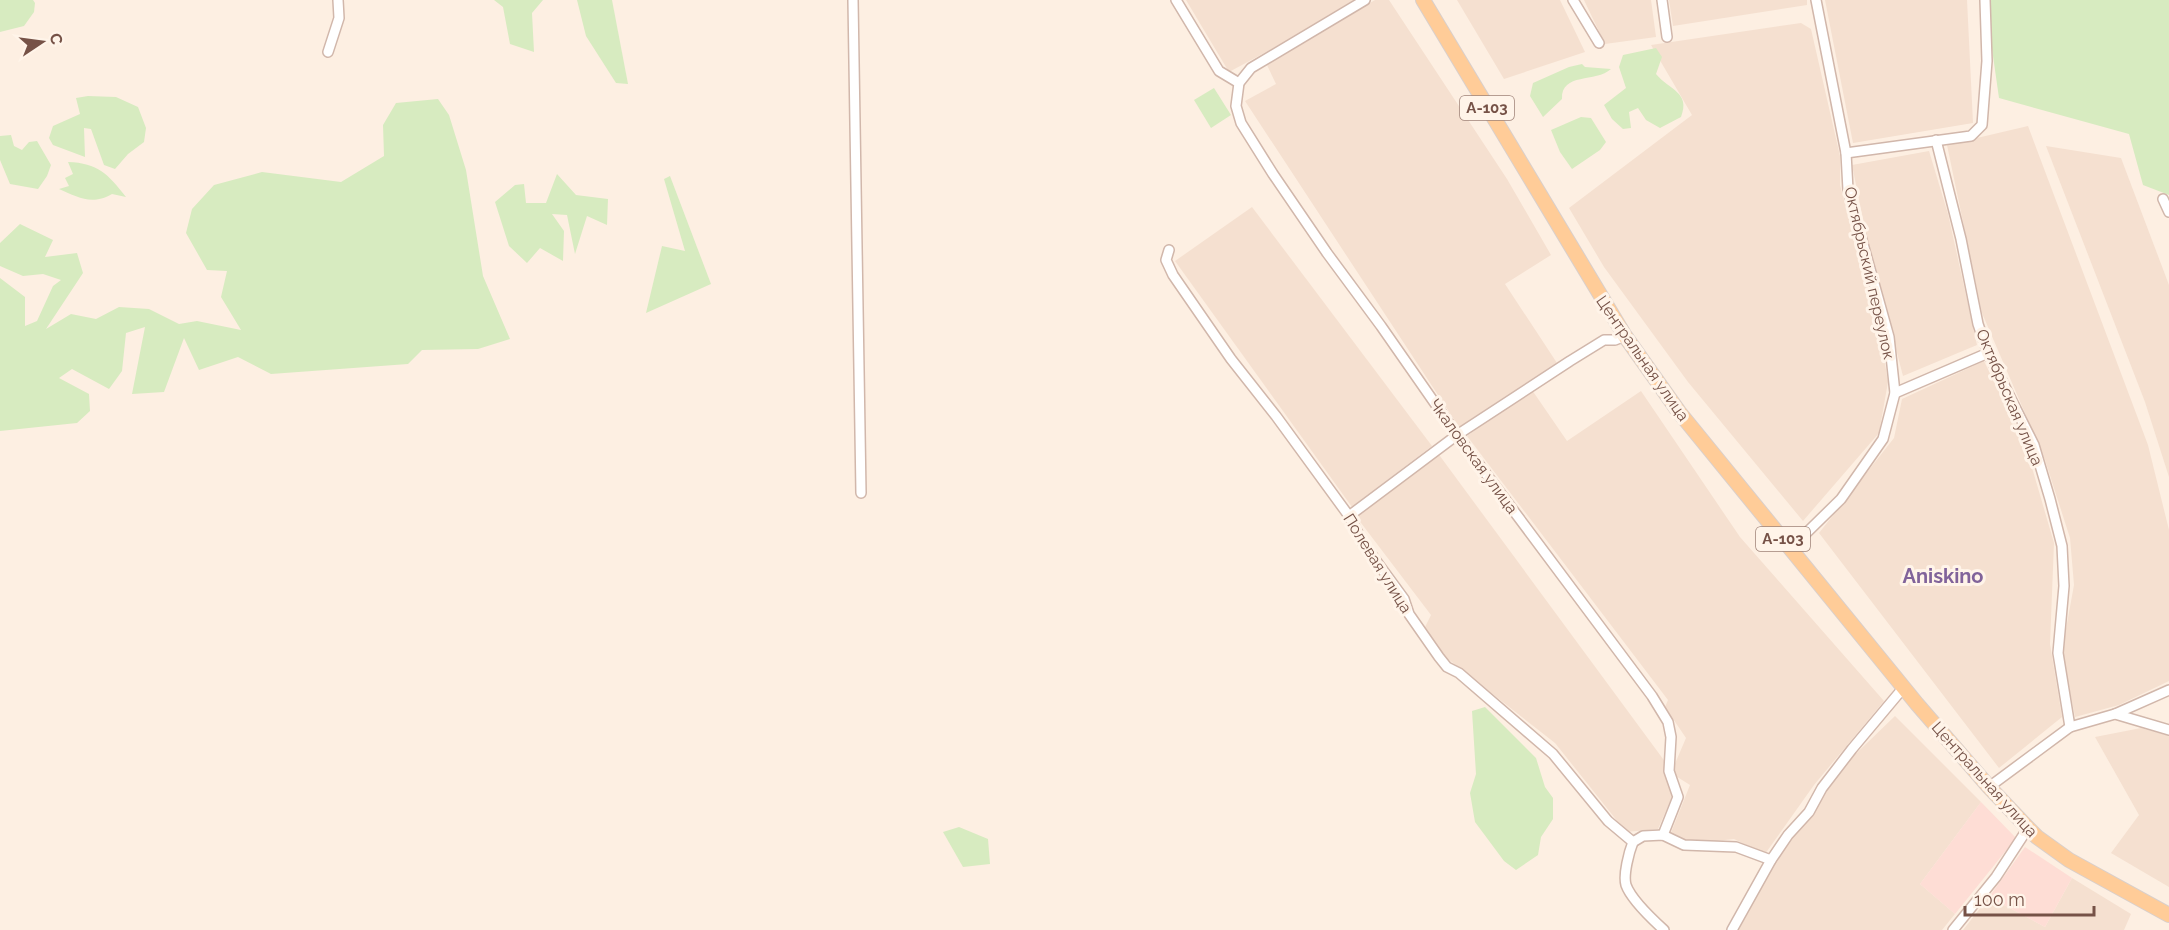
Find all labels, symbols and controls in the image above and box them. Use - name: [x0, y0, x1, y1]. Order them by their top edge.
- north arrow: [12, 12, 72, 72]
- text: С: [46, 31, 67, 46]
- road number: А-103: [1460, 96, 1514, 120]
- street label: Октябрьский переулок: [1840, 185, 1899, 361]
- street label: Центральная улица: [1592, 292, 1693, 425]
- street label: Октябрьская улица: [1972, 326, 2047, 468]
- street label: Чкаловская улица: [1426, 395, 1522, 517]
- street label: Полевая улица: [1339, 510, 1416, 617]
- road number: А-103: [1756, 527, 1810, 551]
- district label: Aniskino: [1903, 564, 1983, 588]
- street label: Центральная улица: [1928, 718, 2041, 841]
- scale bar: [1965, 879, 2094, 917]
- text: 100 m: [1974, 889, 2025, 910]

